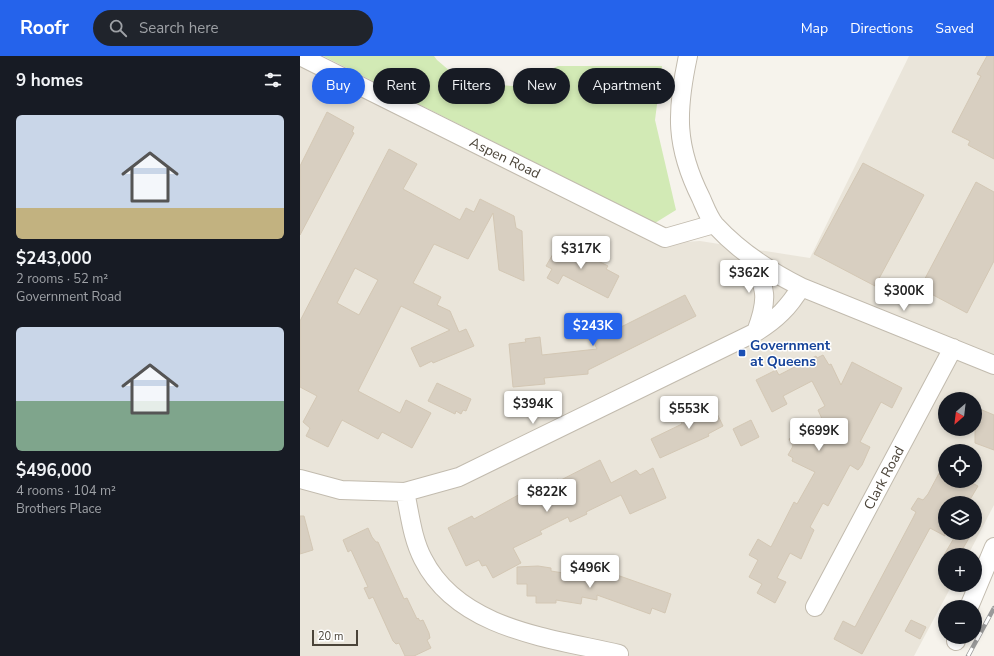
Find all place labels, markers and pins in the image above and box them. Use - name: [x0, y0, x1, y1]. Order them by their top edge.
- pin: $317K: [553, 236, 609, 270]
- pin: $362K: [721, 260, 777, 294]
- pin: $300K: [876, 278, 932, 312]
- pin: $243K: [565, 313, 621, 347]
- place label: Government at Queens: [750, 336, 831, 371]
- marker: Government at Queens: [737, 348, 747, 358]
- pin: $394K: [505, 391, 561, 425]
- pin: $553K: [661, 396, 717, 430]
- pin: $699K: [791, 418, 847, 452]
- pin: $822K: [519, 479, 575, 513]
- pin: $496K: [562, 555, 618, 589]

